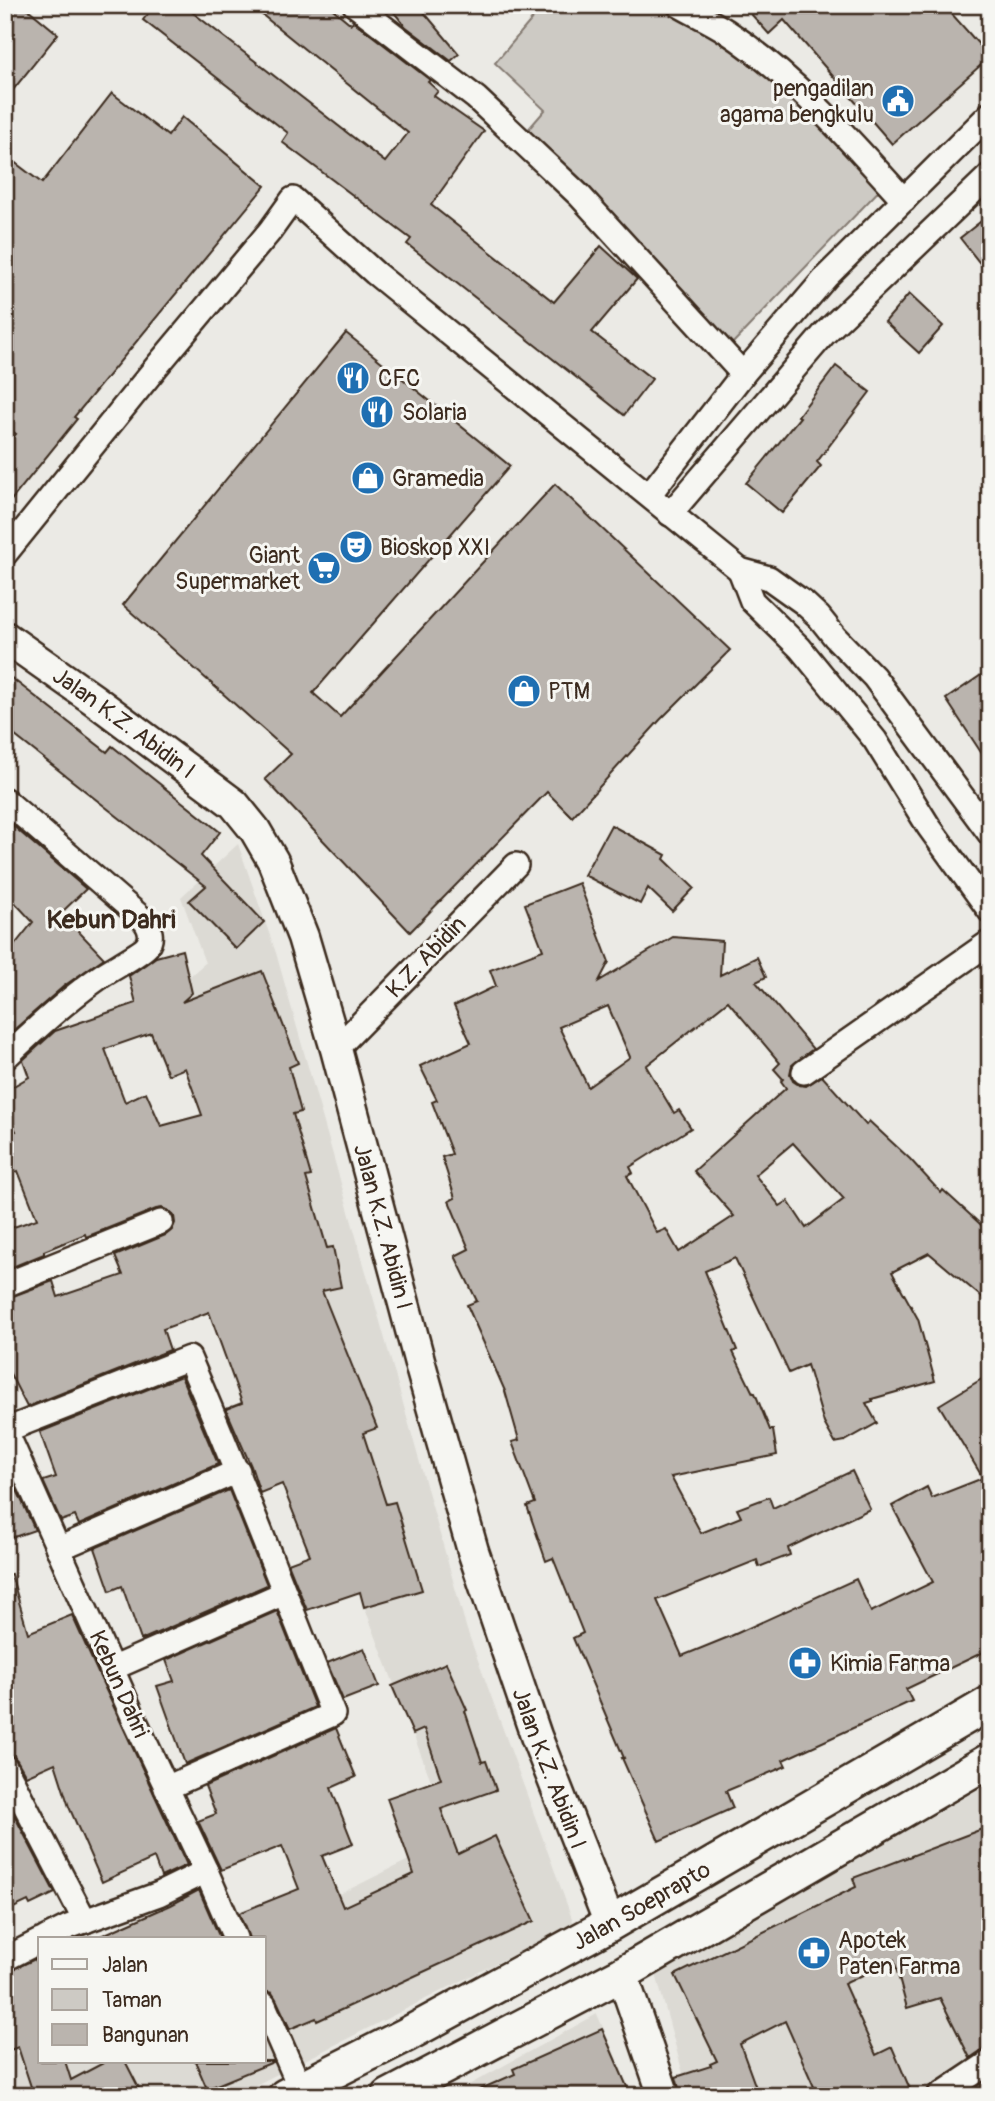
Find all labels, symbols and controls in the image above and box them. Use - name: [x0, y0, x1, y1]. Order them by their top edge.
- place label: pengadilan agama bengkulu: [720, 74, 874, 129]
- public building icon: pengadilan agama bengkulu: [879, 82, 917, 120]
- restaurant icon: CFC: [334, 359, 372, 397]
- place label: CFC: [378, 364, 420, 393]
- restaurant icon: Solaria: [358, 393, 396, 431]
- place label: Solaria: [402, 398, 467, 427]
- shop icon: Gramedia: [349, 459, 387, 497]
- place label: Gramedia: [392, 464, 484, 493]
- theatre icon: Bioskop XXI: [337, 528, 375, 566]
- place label: Bioskop XXI: [380, 533, 490, 562]
- place label: Giant Supermarket: [175, 541, 301, 596]
- supermarket icon: Giant Supermarket: [305, 549, 343, 587]
- street label: Jalan K.Z. Abidin I: [47, 661, 201, 785]
- shop icon: PTM: [505, 672, 543, 710]
- place label: PTM: [548, 677, 590, 706]
- district label: Kebun Dahri: [46, 904, 176, 936]
- street label: K.Z. Abidin: [380, 910, 472, 1004]
- street label: Jalan K.Z. Abidin I: [347, 1141, 419, 1312]
- street label: Kebun Dahri: [83, 1626, 155, 1742]
- pharmacy icon: Kimia Farma: [786, 1644, 824, 1682]
- place label: Kimia Farma: [830, 1649, 950, 1678]
- street label: Jalan K.Z. Abidin I: [506, 1684, 593, 1853]
- street label: Jalan Soeprapto: [567, 1854, 715, 1956]
- place label: Apotek Paten Farma: [838, 1926, 960, 1981]
- pharmacy icon: Apotek Paten Farma: [795, 1934, 833, 1972]
- legend: [38, 1937, 266, 2062]
- text: Jalan: [102, 1952, 148, 1979]
- text: Taman: [102, 1987, 162, 2014]
- text: Bangunan: [102, 2022, 189, 2049]

